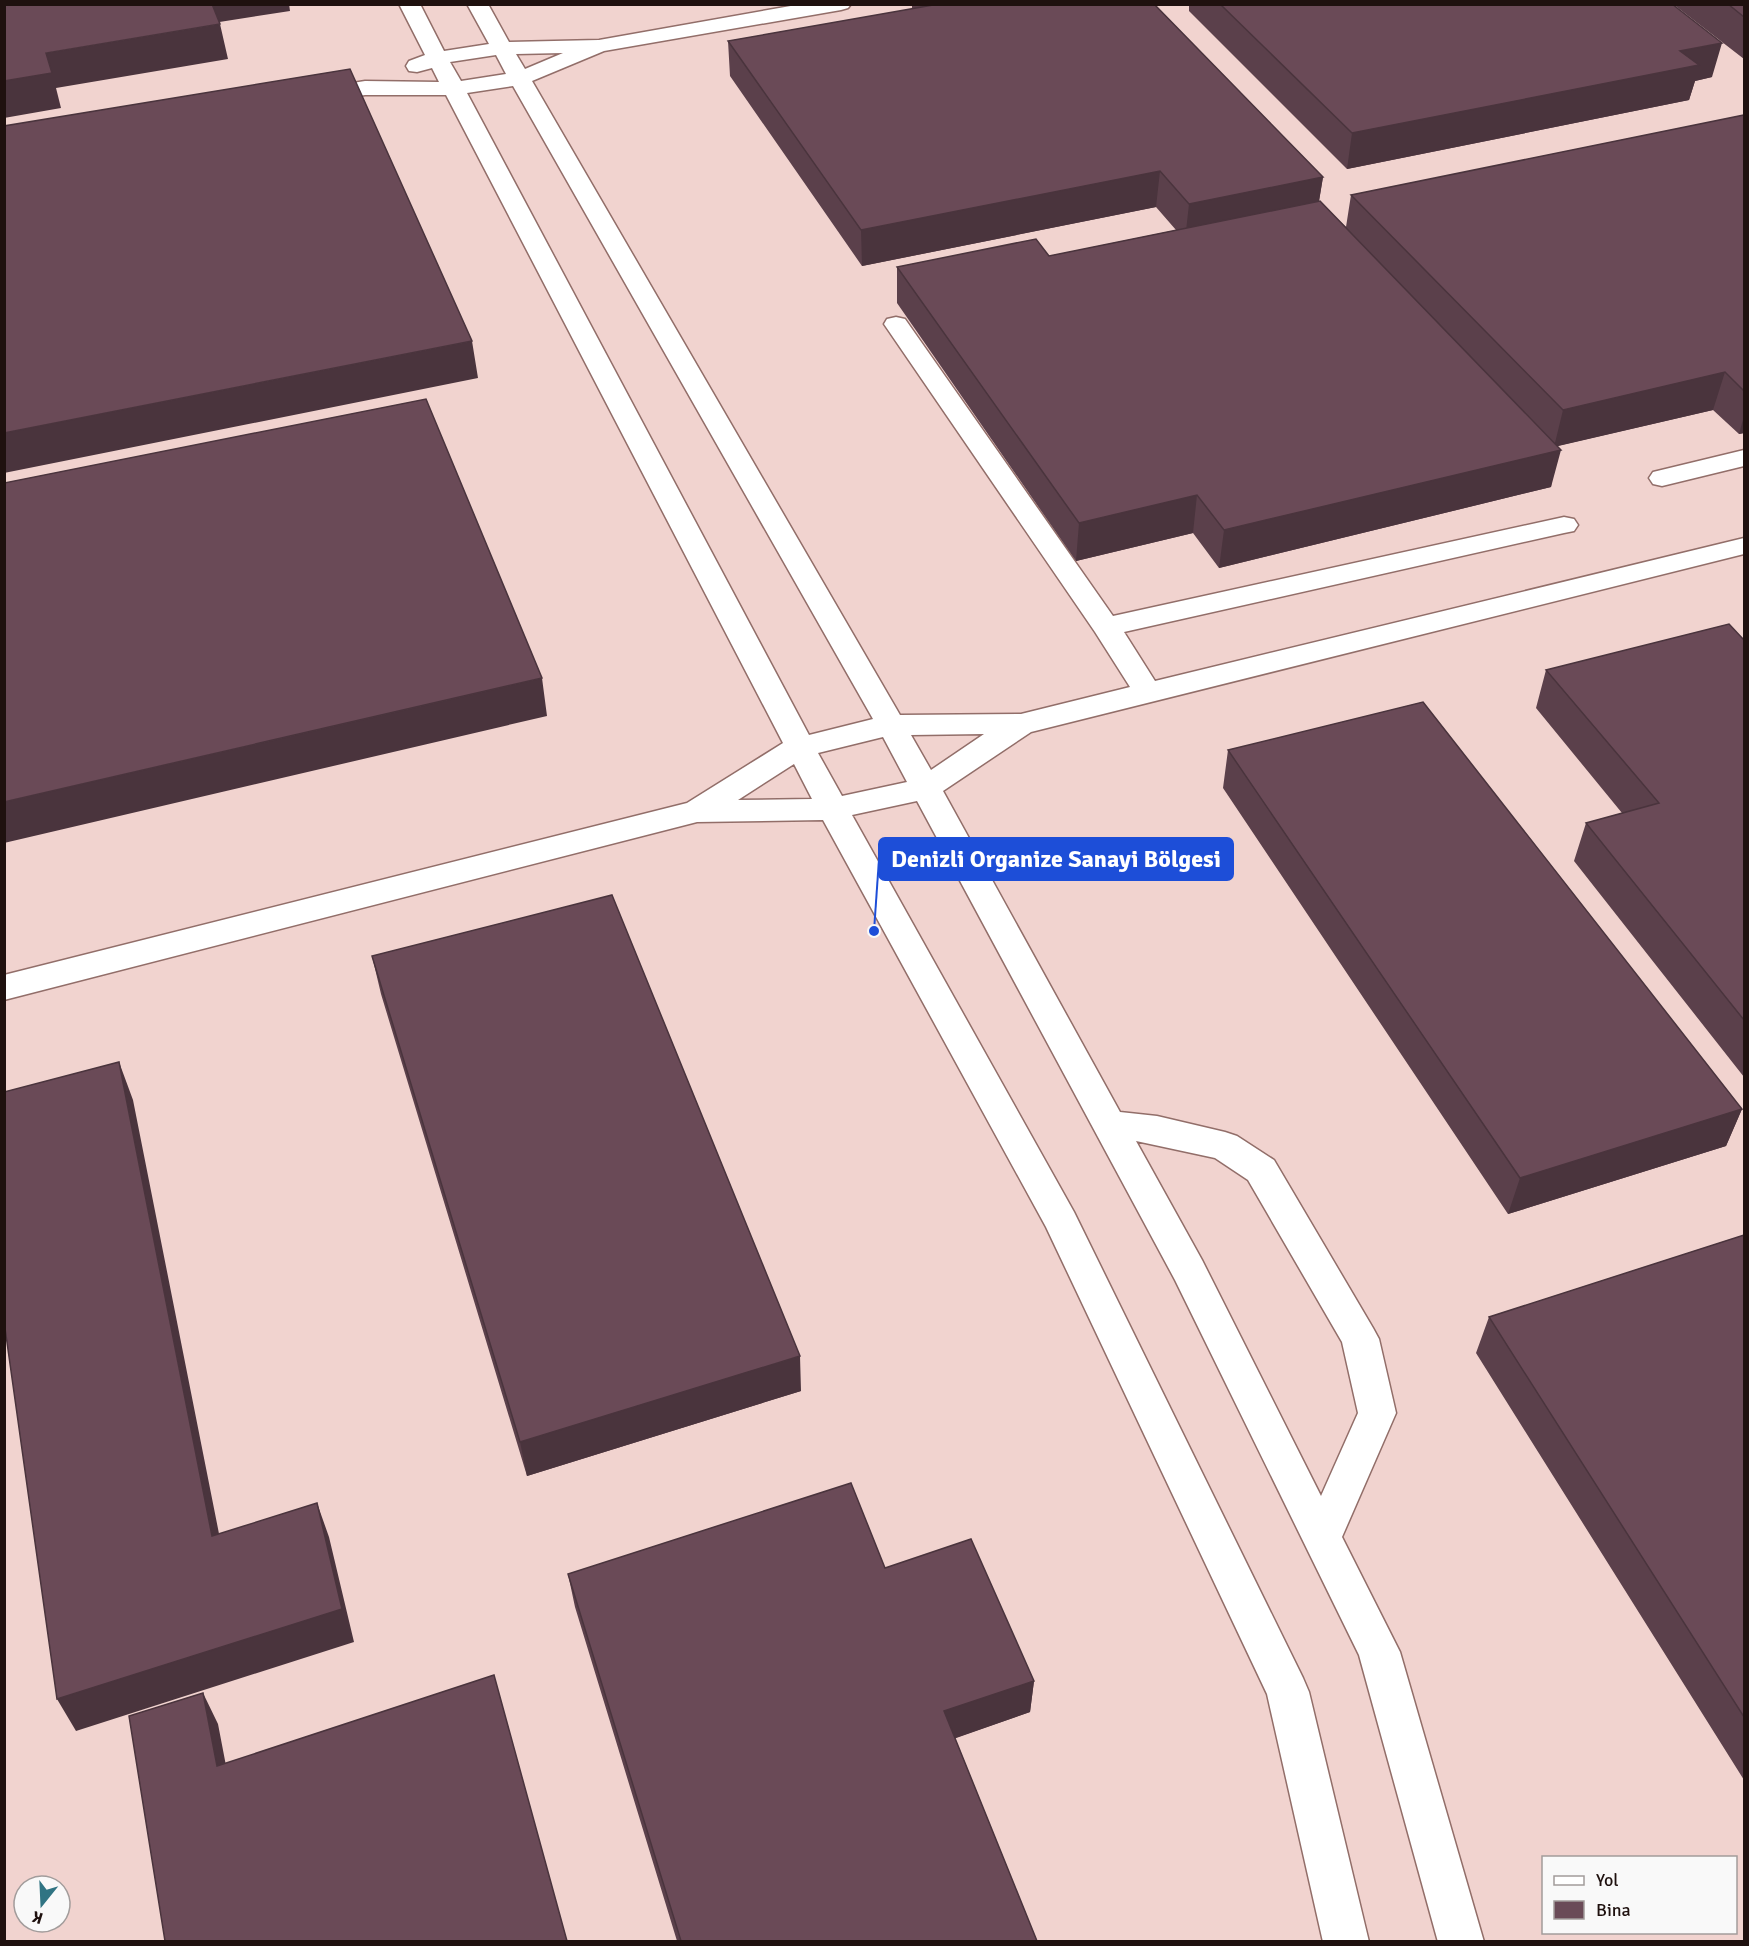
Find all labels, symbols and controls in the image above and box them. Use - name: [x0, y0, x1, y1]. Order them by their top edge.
- callout: Denizli Organize Sanayi Bölgesi: [879, 838, 1233, 880]
- text: Denizli Organize Sanayi Bölgesi: [891, 844, 1221, 874]
- legend: [1542, 1856, 1737, 1934]
- text: Yol: [1596, 1869, 1619, 1891]
- north arrow: [12, 1874, 72, 1934]
- text: Bina: [1596, 1899, 1631, 1921]
- text: K: [30, 1906, 45, 1928]

